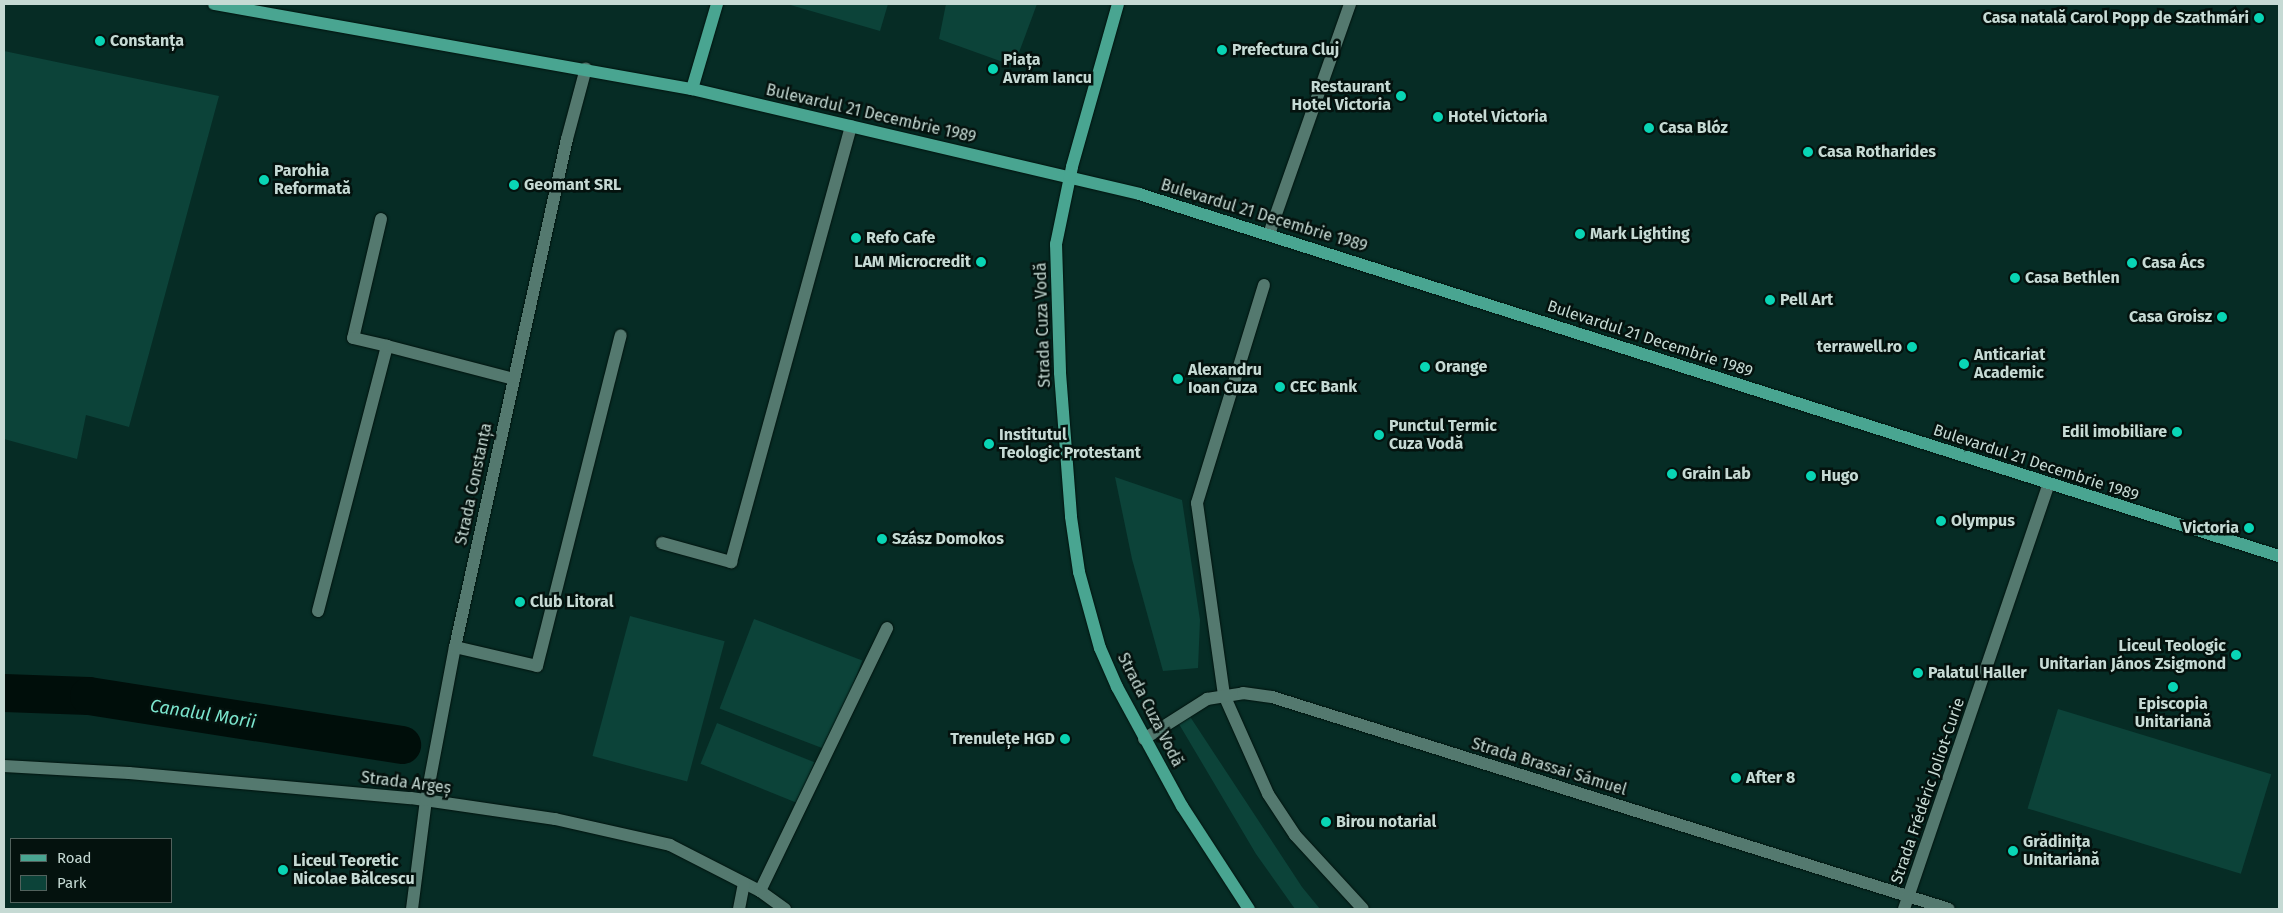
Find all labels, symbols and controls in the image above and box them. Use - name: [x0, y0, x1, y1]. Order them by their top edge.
- place label: Casa natală Carol Popp de Szathmári: [1983, 8, 2249, 28]
- marker: Casa natală Carol Popp de Szathmári: [2253, 12, 2265, 24]
- place label: Constanța: [110, 31, 184, 51]
- marker: Constanța: [94, 35, 106, 47]
- place label: Prefectura Cluj: [1232, 40, 1339, 60]
- marker: Prefectura Cluj: [1216, 44, 1228, 56]
- place label: Piața Avram Iancu: [1003, 50, 1092, 88]
- marker: Piața Avram Iancu: [987, 63, 999, 75]
- place label: Restaurant Hotel Victoria: [1292, 77, 1391, 115]
- street label: Bulevardul 21 Decembrie 1989: [764, 80, 978, 148]
- marker: Restaurant Hotel Victoria: [1395, 90, 1407, 102]
- place label: Hotel Victoria: [1448, 107, 1547, 127]
- marker: Hotel Victoria: [1432, 111, 1444, 123]
- place label: Casa Blóz: [1659, 118, 1728, 138]
- marker: Casa Blóz: [1643, 122, 1655, 134]
- place label: Casa Rotharides: [1818, 142, 1936, 162]
- marker: Casa Rotharides: [1802, 146, 1814, 158]
- place label: Parohia Reformată: [274, 161, 351, 199]
- marker: Parohia Reformată: [258, 174, 270, 186]
- place label: Geomant SRL: [524, 175, 621, 195]
- street label: Bulevardul 21 Decembrie 1989: [1158, 175, 1370, 257]
- marker: Geomant SRL: [508, 179, 520, 191]
- place label: Mark Lighting: [1590, 224, 1690, 244]
- place label: Refo Cafe: [866, 228, 935, 248]
- marker: Mark Lighting: [1574, 228, 1586, 240]
- marker: Refo Cafe: [850, 232, 862, 244]
- place label: LAM Microcredit: [854, 252, 971, 272]
- place label: Casa Ács: [2142, 253, 2205, 273]
- marker: LAM Microcredit: [975, 256, 987, 268]
- marker: Casa Ács: [2126, 257, 2138, 269]
- street label: Strada Cuza Vodă: [1031, 262, 1055, 388]
- place label: Casa Bethlen: [2025, 268, 2120, 288]
- marker: Casa Bethlen: [2009, 272, 2021, 284]
- place label: Pell Art: [1780, 290, 1833, 310]
- marker: Pell Art: [1764, 294, 1776, 306]
- street label: Bulevardul 21 Decembrie 1989: [1545, 297, 1755, 381]
- place label: Casa Groisz: [2129, 307, 2212, 327]
- marker: Casa Groisz: [2216, 311, 2228, 323]
- place label: terrawell.ro: [1817, 337, 1902, 357]
- marker: terrawell.ro: [1906, 341, 1918, 353]
- place label: Anticariat Academic: [1974, 345, 2046, 383]
- place label: Orange: [1435, 357, 1487, 377]
- marker: Anticariat Academic: [1958, 358, 1970, 370]
- place label: Alexandru Ioan Cuza: [1188, 360, 1262, 398]
- marker: Orange: [1419, 361, 1431, 373]
- marker: Alexandru Ioan Cuza: [1172, 373, 1184, 385]
- place label: CEC Bank: [1290, 377, 1357, 397]
- marker: CEC Bank: [1274, 381, 1286, 393]
- place label: Punctul Termic Cuza Vodă: [1389, 416, 1497, 454]
- street label: Strada Constanța: [452, 421, 496, 547]
- street label: Bulevardul 21 Decembrie 1989: [1931, 421, 2141, 505]
- place label: Edil imobiliare: [2062, 422, 2167, 442]
- place label: Institutul Teologic Protestant: [999, 425, 1141, 463]
- marker: Edil imobiliare: [2171, 426, 2183, 438]
- marker: Punctul Termic Cuza Vodă: [1373, 429, 1385, 441]
- marker: Institutul Teologic Protestant: [983, 438, 995, 450]
- place label: Grain Lab: [1682, 464, 1751, 484]
- place label: Hugo: [1821, 466, 1859, 486]
- marker: Grain Lab: [1666, 468, 1678, 480]
- marker: Hugo: [1805, 470, 1817, 482]
- place label: Olympus: [1951, 511, 2015, 531]
- marker: Olympus: [1935, 515, 1947, 527]
- place label: Victoria: [2183, 518, 2239, 538]
- marker: Victoria: [2243, 522, 2255, 534]
- place label: Szász Domokos: [892, 529, 1004, 549]
- marker: Szász Domokos: [876, 533, 888, 545]
- place label: Club Litoral: [530, 592, 613, 612]
- marker: Club Litoral: [514, 596, 526, 608]
- place label: Liceul Teologic Unitarian János Zsigmond: [2039, 636, 2226, 674]
- marker: Liceul Teologic Unitarian János Zsigmond: [2230, 649, 2242, 661]
- street label: Strada Cuza Vodă: [1113, 650, 1187, 770]
- place label: Palatul Haller: [1928, 663, 2027, 683]
- marker: Palatul Haller: [1912, 667, 1924, 679]
- marker: Episcopia Unitariană: [2167, 681, 2179, 693]
- place label: Episcopia Unitariană: [2135, 694, 2211, 732]
- water label: Canalul Morii: [148, 695, 258, 733]
- street label: Strada Frédéric Joliot-Curie: [1887, 695, 1969, 887]
- place label: Trenulețe HGD: [950, 729, 1055, 749]
- marker: Trenulețe HGD: [1059, 733, 1071, 745]
- street label: Strada Brassai Sámuel: [1469, 734, 1629, 800]
- street label: Strada Argeș: [360, 768, 452, 798]
- place label: After 8: [1746, 768, 1795, 788]
- marker: After 8: [1730, 772, 1742, 784]
- place label: Birou notarial: [1336, 812, 1436, 832]
- marker: Birou notarial: [1320, 816, 1332, 828]
- place label: Grădinița Unitariană: [2023, 832, 2100, 870]
- legend: [10, 838, 172, 903]
- marker: Grădinița Unitariană: [2007, 845, 2019, 857]
- text: Road: [57, 849, 92, 867]
- place label: Liceul Teoretic Nicolae Bălcescu: [293, 851, 415, 889]
- marker: Liceul Teoretic Nicolae Bălcescu: [277, 864, 289, 876]
- text: Park: [57, 874, 87, 892]

